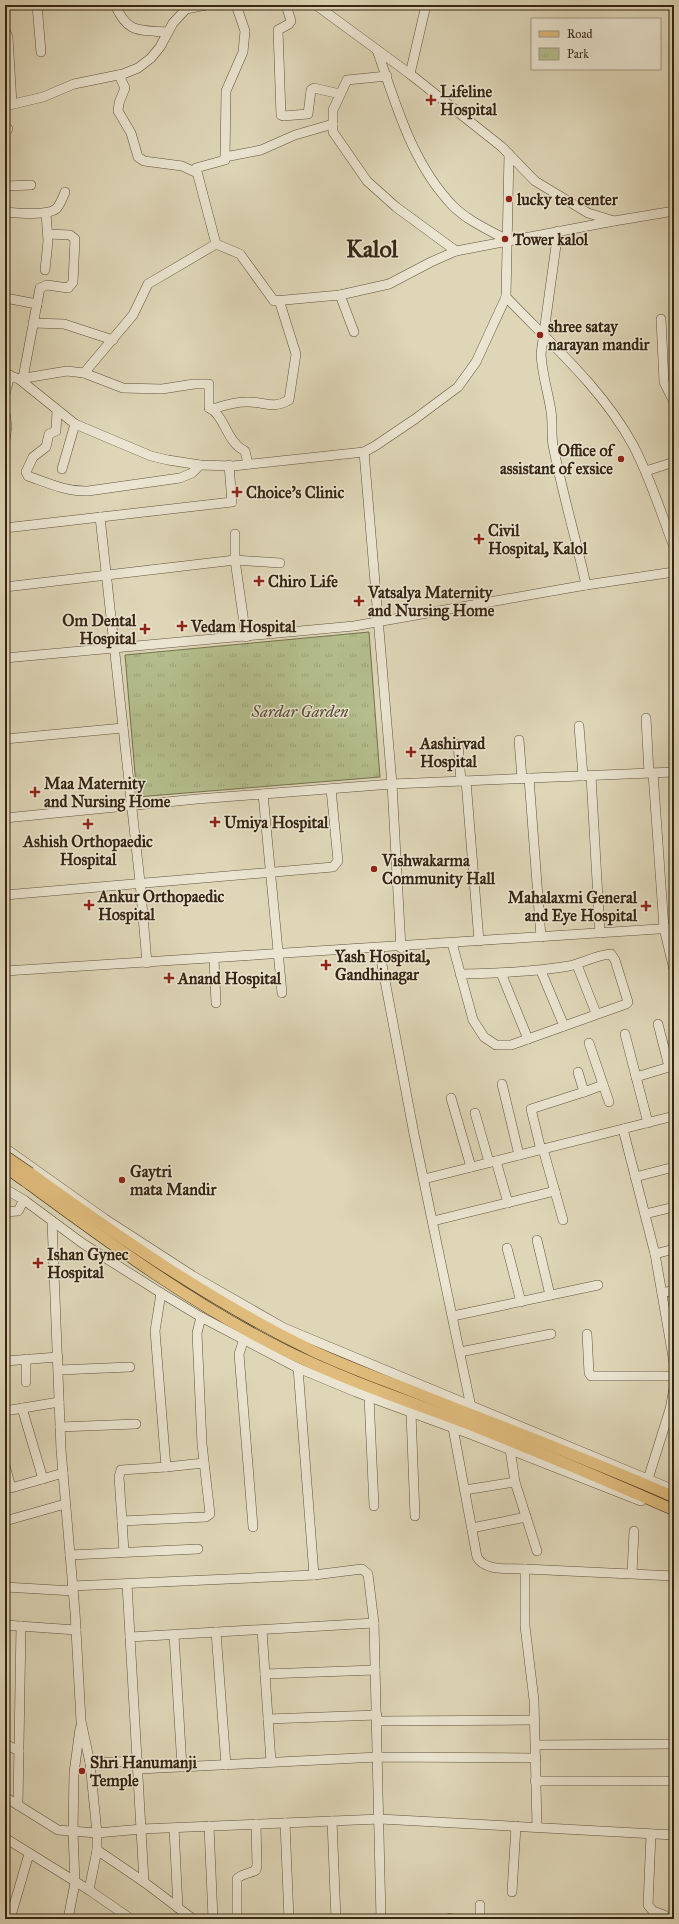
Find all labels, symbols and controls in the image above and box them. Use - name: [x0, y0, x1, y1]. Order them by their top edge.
- legend: [531, 18, 661, 70]
- text: Road: [567, 27, 593, 41]
- text: Park: [567, 47, 589, 61]
- place label: Lifeline Hospital: [440, 82, 497, 120]
- marker: Lifeline Hospital: [425, 94, 437, 106]
- place label: lucky tea center: [516, 190, 619, 210]
- marker: lucky tea center: [504, 194, 514, 204]
- place label: Tower kalol: [512, 230, 589, 249]
- district label: Kalol: [346, 234, 399, 264]
- marker: Tower kalol: [500, 234, 510, 244]
- place label: shree satay narayan mandir: [548, 317, 651, 355]
- marker: shree satay narayan mandir: [535, 330, 545, 340]
- place label: Office of assistant of exsice: [500, 441, 616, 478]
- marker: Office of assistant of exsice: [616, 454, 626, 464]
- place label: Choice's Clinic: [246, 483, 344, 502]
- marker: Choice's Clinic: [231, 486, 243, 498]
- place label: Civil Hospital, Kalol: [488, 521, 588, 559]
- marker: Civil Hospital, Kalol: [473, 533, 485, 545]
- place label: Chiro Life: [268, 572, 338, 591]
- marker: Chiro Life: [253, 575, 265, 587]
- place label: Vatsalya Maternity and Nursing Home: [367, 583, 495, 621]
- marker: Vatsalya Maternity and Nursing Home: [353, 595, 365, 607]
- place label: Om Dental Hospital: [62, 611, 137, 649]
- place label: Vedam Hospital: [190, 617, 297, 637]
- marker: Vedam Hospital: [176, 620, 188, 632]
- marker: Om Dental Hospital: [139, 623, 151, 635]
- park label: Sardar Garden: [251, 702, 349, 721]
- place label: Aashirvad Hospital: [419, 734, 486, 772]
- marker: Aashirvad Hospital: [405, 746, 417, 758]
- place label: Maa Maternity and Nursing Home: [44, 774, 171, 812]
- marker: Maa Maternity and Nursing Home: [29, 786, 41, 798]
- place label: Umiya Hospital: [224, 813, 329, 833]
- marker: Umiya Hospital: [209, 816, 221, 828]
- marker: Ashish Orthopaedic Hospital: [82, 818, 94, 830]
- place label: Ashish Orthopaedic Hospital: [22, 832, 153, 870]
- place label: Vishwakarma Community Hall: [381, 851, 496, 889]
- marker: Vishwakarma Community Hall: [369, 864, 379, 874]
- place label: Ankur Orthopaedic Hospital: [97, 887, 225, 925]
- place label: Mahalaxmi General and Eye Hospital: [508, 888, 638, 926]
- marker: Ankur Orthopaedic Hospital: [83, 899, 95, 911]
- marker: Mahalaxmi General and Eye Hospital: [640, 900, 652, 912]
- place label: Yash Hospital, Gandhinagar: [334, 947, 430, 985]
- marker: Yash Hospital, Gandhinagar: [320, 959, 332, 971]
- place label: Anand Hospital: [177, 969, 282, 989]
- marker: Anand Hospital: [163, 972, 175, 984]
- place label: Gaytri mata Mandir: [129, 1162, 217, 1199]
- marker: Gaytri mata Mandir: [117, 1175, 127, 1185]
- place label: Ishan Gynec Hospital: [47, 1245, 129, 1283]
- marker: Ishan Gynec Hospital: [32, 1257, 44, 1269]
- place label: Shri Hanumanji Temple: [89, 1753, 197, 1791]
- marker: Shri Hanumanji Temple: [77, 1766, 87, 1776]

